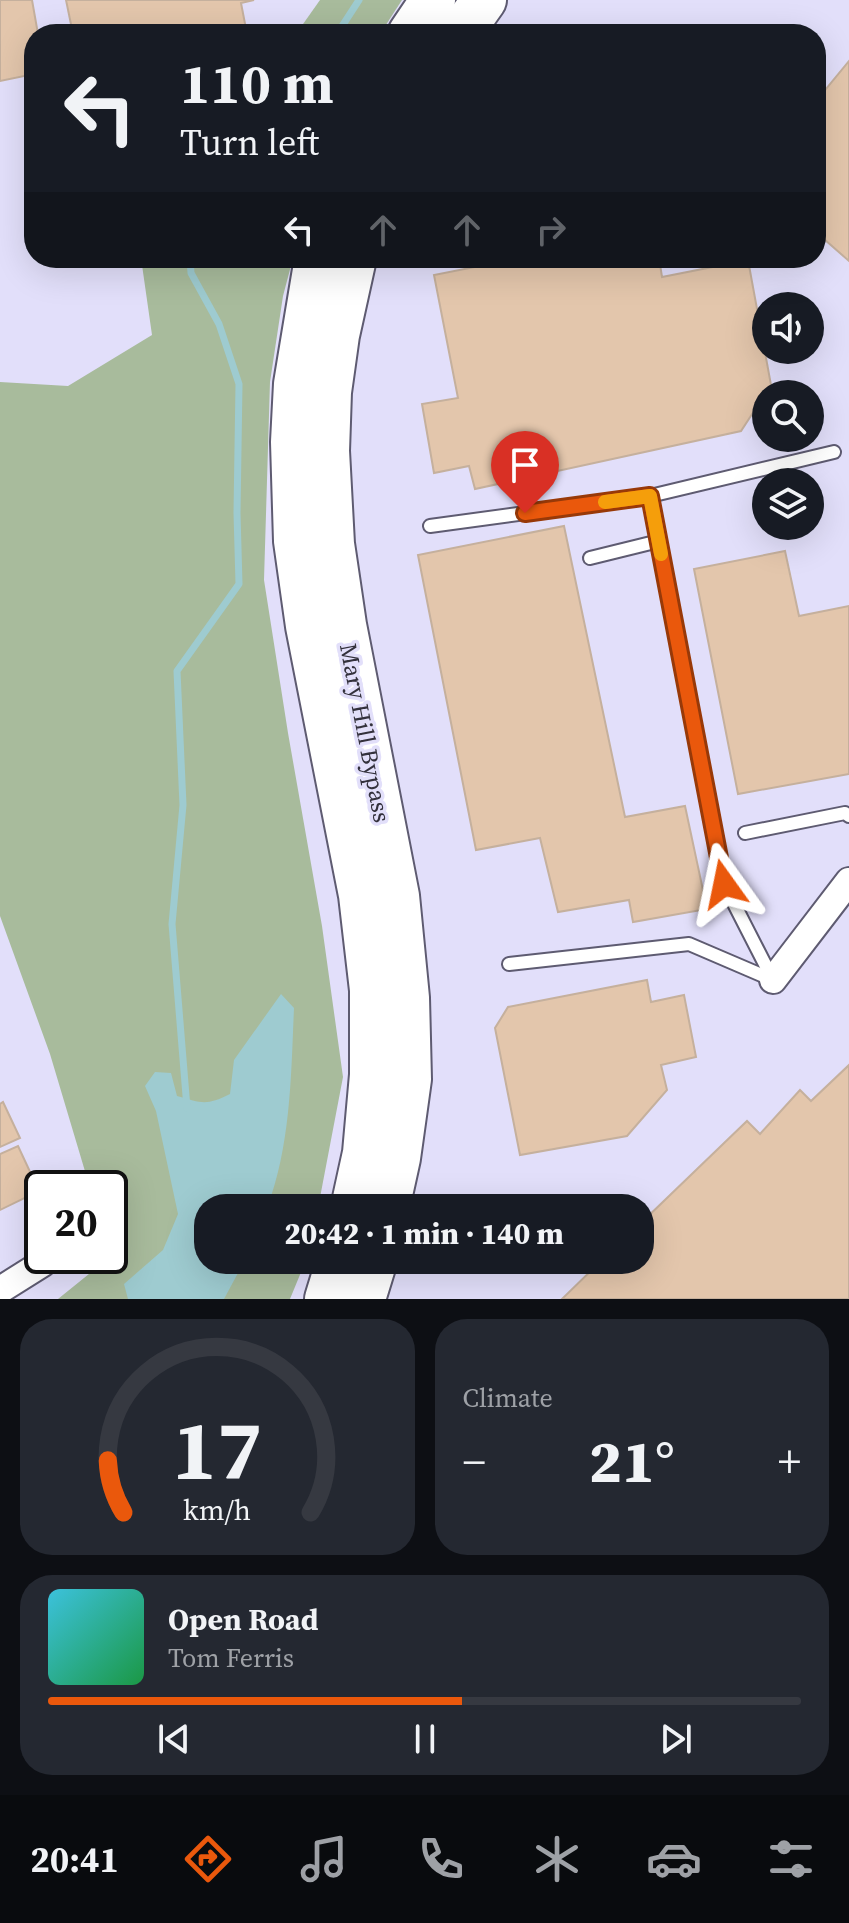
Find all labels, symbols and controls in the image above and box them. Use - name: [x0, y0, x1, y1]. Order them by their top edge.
- text: 110 m: [180, 45, 334, 122]
- icon: left: [48, 56, 152, 160]
- text: Turn left: [180, 118, 319, 167]
- icon: left: [277, 208, 321, 252]
- icon: ahead: [361, 208, 405, 252]
- icon: ahead: [445, 208, 489, 252]
- icon: right: [529, 208, 573, 252]
- map controls: [752, 292, 824, 540]
- button: sound: [752, 292, 824, 364]
- button: search: [752, 380, 824, 452]
- pin: [491, 431, 559, 513]
- icon: arrive: [503, 443, 547, 487]
- button: layers: [752, 468, 824, 540]
- street label: Mary Hill Bypass: [332, 641, 399, 825]
- position arrow: [682, 842, 766, 926]
- speed limit sign: 20: [24, 1170, 128, 1274]
- text: 20:42 · 1 min · 140 m: [284, 1213, 564, 1254]
- text: Climate: [463, 1380, 553, 1416]
- text: 17: [172, 1393, 262, 1507]
- text: 21°: [589, 1420, 675, 1502]
- text: −: [463, 1431, 486, 1492]
- text: +: [778, 1431, 801, 1492]
- text: km/h: [183, 1490, 251, 1530]
- text: Open Road: [168, 1599, 319, 1640]
- text: Tom Ferris: [168, 1640, 294, 1676]
- icon: previous: [152, 1717, 196, 1761]
- icon: pause: [403, 1717, 447, 1761]
- icon: next: [654, 1717, 698, 1761]
- icon: directions: [180, 1831, 236, 1887]
- icon: music: [296, 1831, 352, 1887]
- icon: phone: [413, 1831, 469, 1887]
- icon: climate: [529, 1831, 585, 1887]
- icon: car: [646, 1831, 702, 1887]
- icon: filters: [763, 1831, 819, 1887]
- text: 20:41: [30, 1835, 119, 1884]

